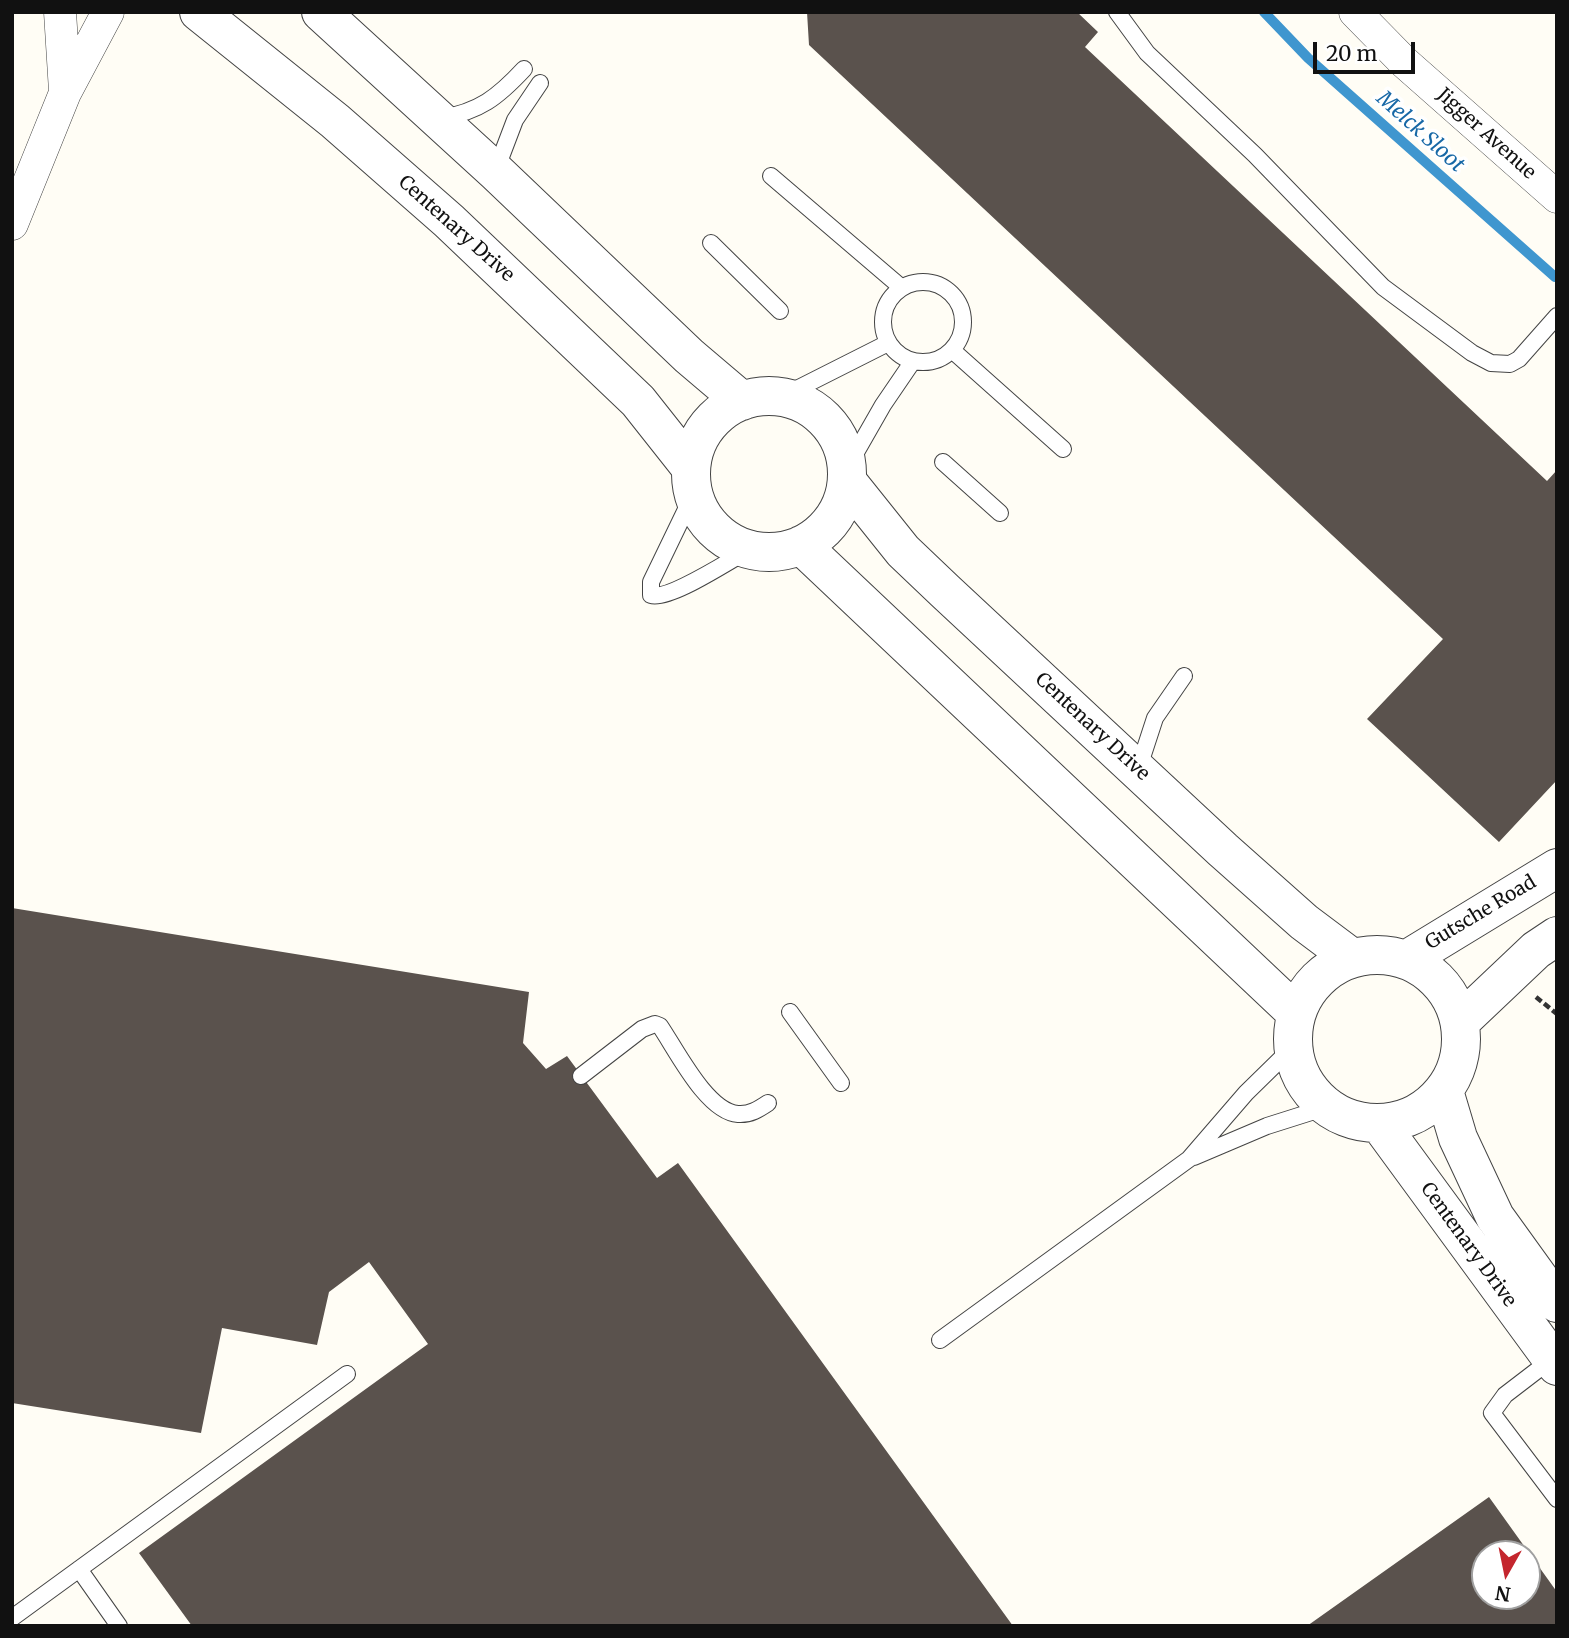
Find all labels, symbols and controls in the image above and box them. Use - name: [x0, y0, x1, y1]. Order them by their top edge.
- scale bar: [1317, 28, 1418, 72]
- text: 20 m: [1326, 40, 1377, 67]
- street label: Jigger Avenue: [1432, 84, 1540, 184]
- water label: Melck Sloot: [1371, 86, 1469, 178]
- street label: Centenary Drive: [393, 171, 519, 287]
- street label: Centenary Drive: [1030, 668, 1154, 786]
- street label: Gutsche Road: [1422, 871, 1540, 955]
- street label: Centenary Drive: [1415, 1179, 1521, 1311]
- north arrow: [1471, 1540, 1541, 1610]
- text: N: [1494, 1581, 1512, 1607]

